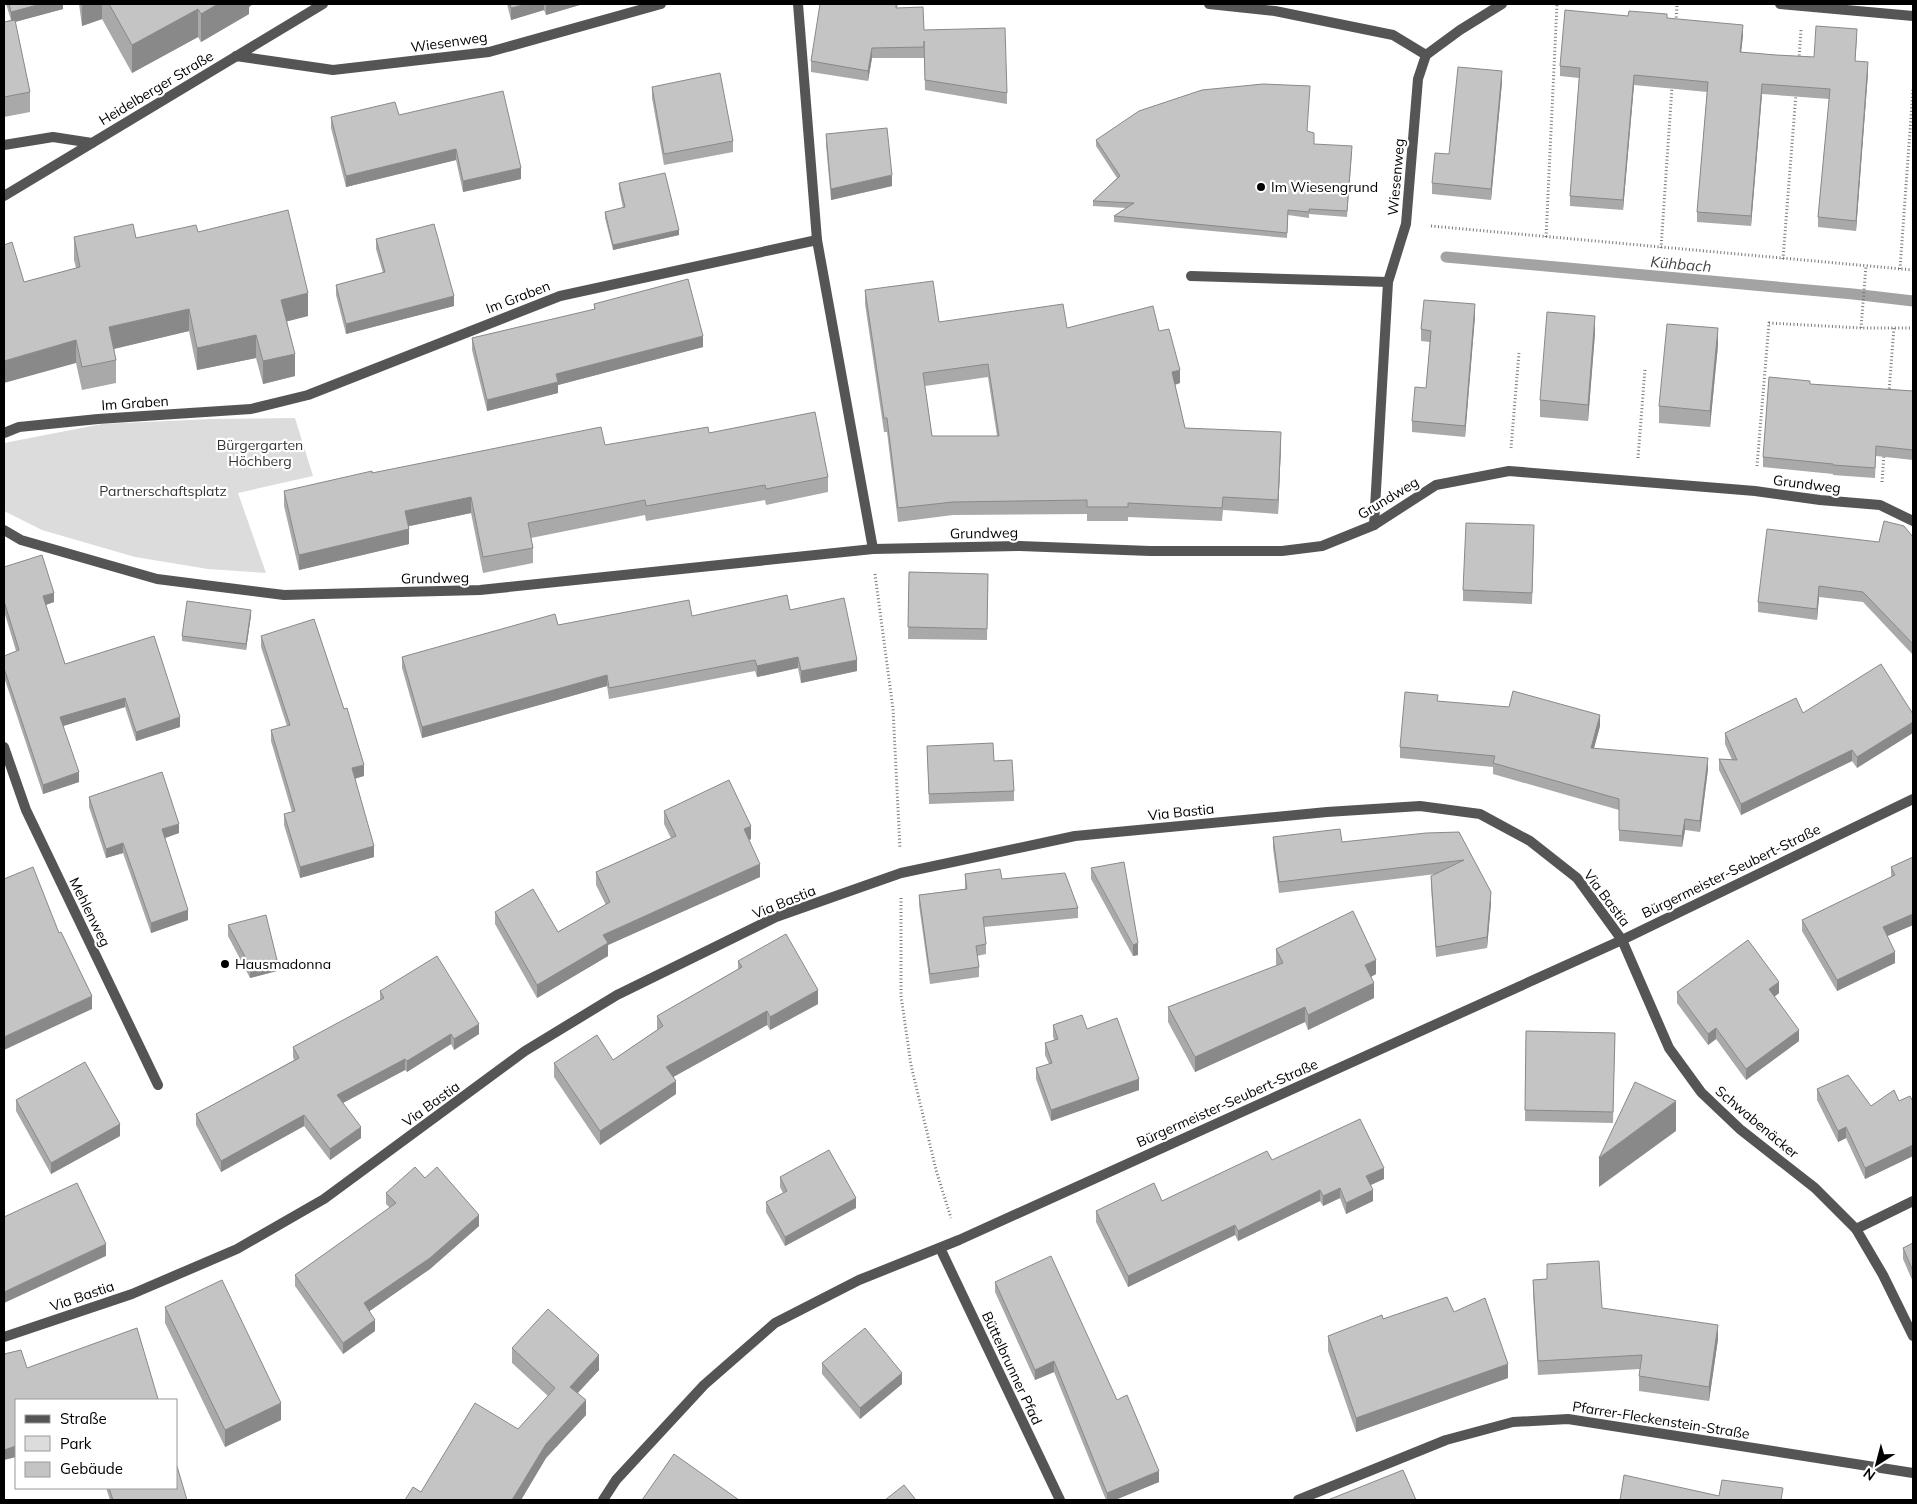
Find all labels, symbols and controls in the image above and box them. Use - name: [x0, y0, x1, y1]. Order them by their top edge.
- street label: Wiesenweg: [409, 28, 489, 56]
- street label: Heidelberger Straße: [96, 47, 216, 129]
- street label: Wiesenweg: [1384, 138, 1408, 216]
- place label: Im Wiesengrund: [1271, 178, 1378, 196]
- marker: Im Wiesengrund: [1255, 181, 1267, 193]
- water label: Kühbach: [1650, 252, 1712, 276]
- street label: Im Graben: [483, 277, 553, 317]
- street label: Im Graben: [101, 392, 169, 414]
- park label: Bürgergarten Höchberg: [217, 436, 303, 470]
- street label: Grundweg: [1772, 471, 1842, 497]
- street label: Grundweg: [1354, 473, 1422, 523]
- park label: Partnerschaftsplatz: [99, 482, 227, 500]
- street label: Grundweg: [950, 523, 1018, 543]
- street label: Grundweg: [401, 568, 469, 588]
- street label: Via Bastia: [1147, 800, 1215, 824]
- street label: Bürgermeister-Seubert-Straße: [1639, 820, 1823, 922]
- street label: Via Bastia: [1580, 866, 1634, 930]
- street label: Mehlenweg: [65, 874, 115, 950]
- street label: Via Bastia: [750, 881, 818, 923]
- place label: Hausmadonna: [235, 955, 331, 973]
- marker: Hausmadonna: [219, 958, 231, 970]
- street label: Bürgermeister-Seubert-Straße: [1134, 1055, 1320, 1151]
- street label: Via Bastia: [399, 1077, 463, 1131]
- street label: Schwabenäcker: [1712, 1082, 1803, 1163]
- street label: Via Bastia: [48, 1277, 116, 1315]
- street label: Büttelbrunner Pfad: [978, 1308, 1046, 1428]
- street label: Pfarrer-Fleckenstein-Straße: [1571, 1397, 1751, 1443]
- legend: [15, 1399, 178, 1489]
- text: Straße: [60, 1409, 107, 1428]
- text: Park: [60, 1434, 92, 1453]
- north arrow: [1852, 1439, 1902, 1489]
- text: Gebäude: [60, 1459, 123, 1478]
- text: N: [1860, 1464, 1879, 1485]

